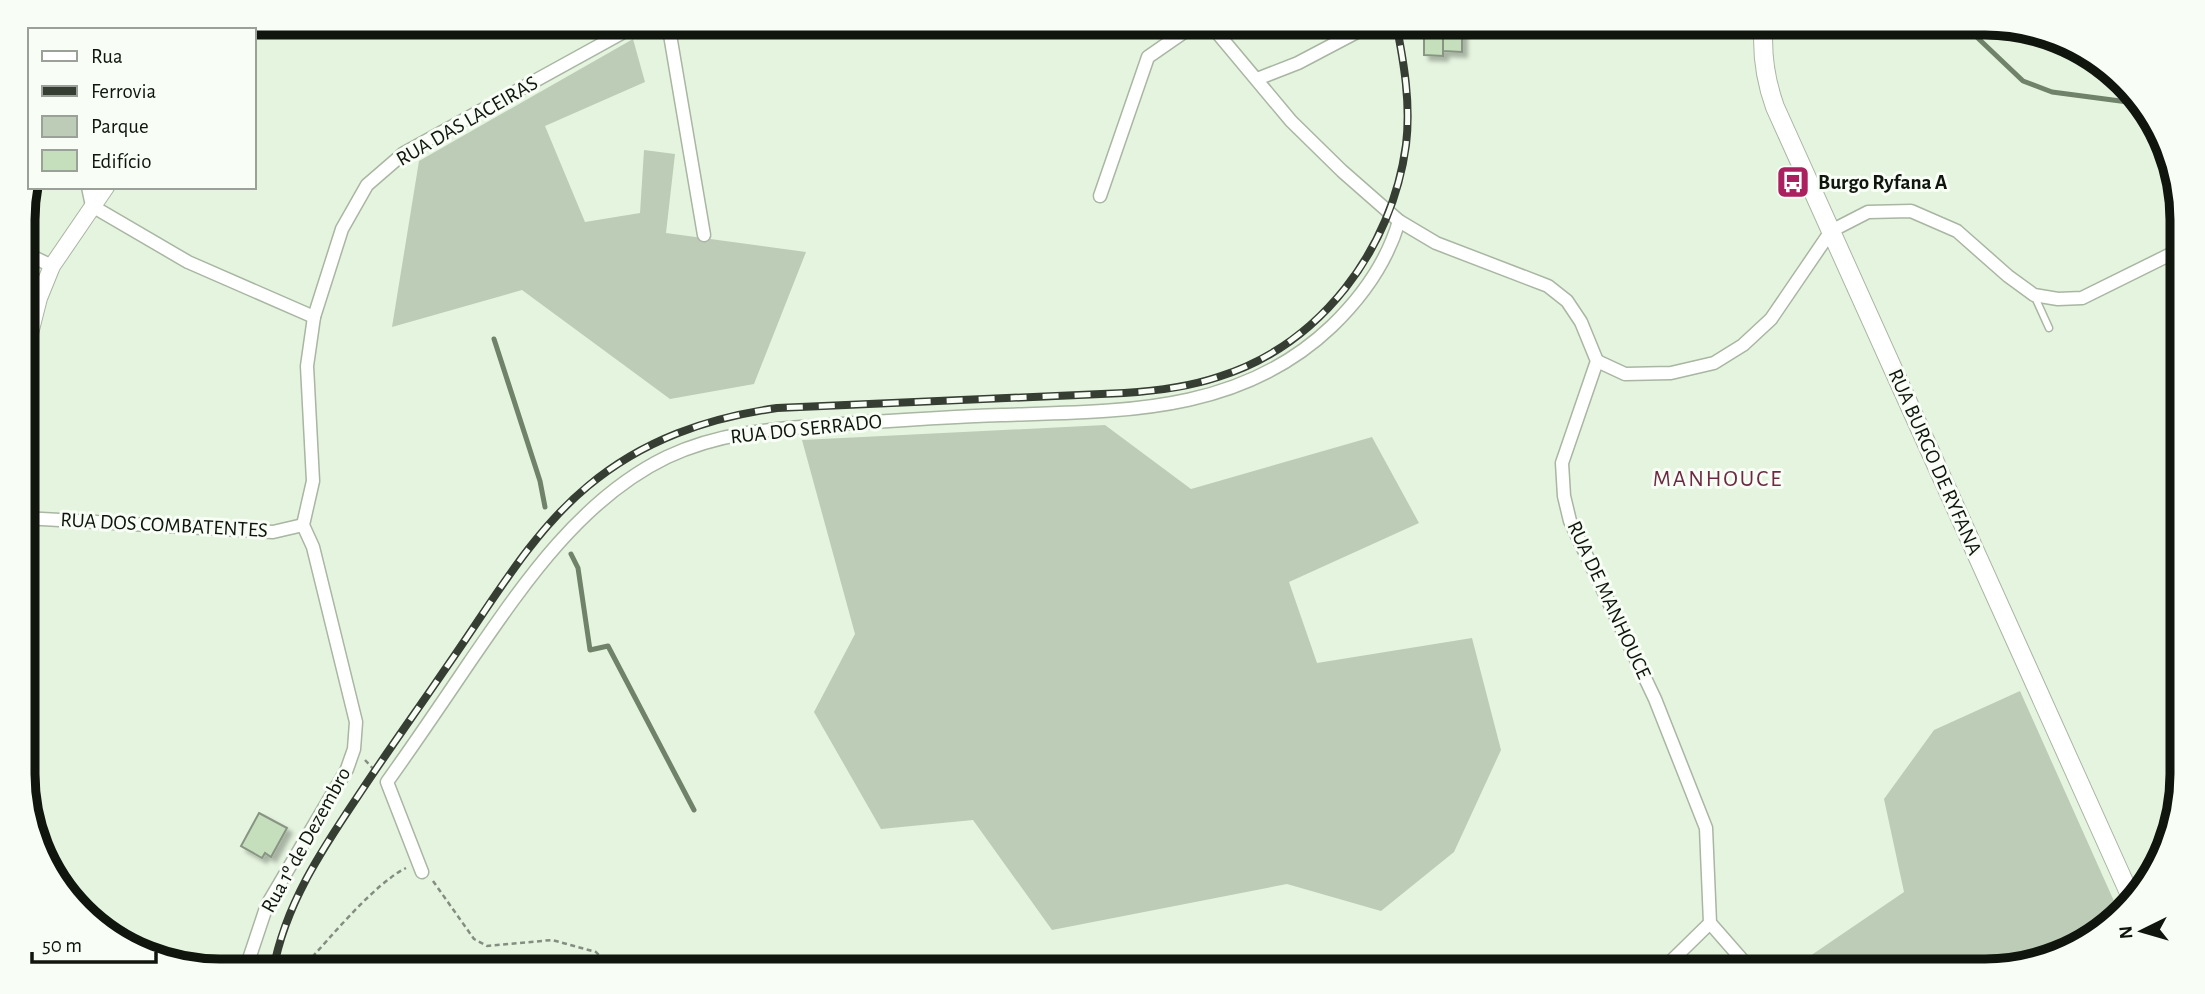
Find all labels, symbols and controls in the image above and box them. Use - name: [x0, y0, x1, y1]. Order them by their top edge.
- legend: [28, 28, 256, 189]
- text: Rua: [91, 46, 123, 67]
- street label: RUA DAS LACEIRAS: [393, 72, 541, 170]
- text: Ferrovia: [91, 81, 157, 102]
- text: Parque: [91, 116, 149, 137]
- text: Edifício: [91, 151, 151, 172]
- bus stop icon: Burgo Ryfana A: [1774, 163, 1812, 201]
- place label: Burgo Ryfana A: [1818, 172, 1948, 193]
- street label: RUA BURGO DE RYFANA: [1884, 366, 1986, 558]
- street label: RUA DO SERRADO: [729, 411, 883, 447]
- district label: MANHOUCE: [1653, 468, 1783, 491]
- street label: RUA DOS COMBATENTES: [60, 509, 268, 541]
- street label: RUA DE MANHOUCE: [1563, 518, 1655, 682]
- street label: Rua 1º de Dezembro: [257, 764, 355, 916]
- north arrow: [2107, 896, 2177, 966]
- scale bar: [32, 920, 156, 964]
- text: N: [2117, 925, 2137, 940]
- text: 50 m: [42, 935, 82, 956]

